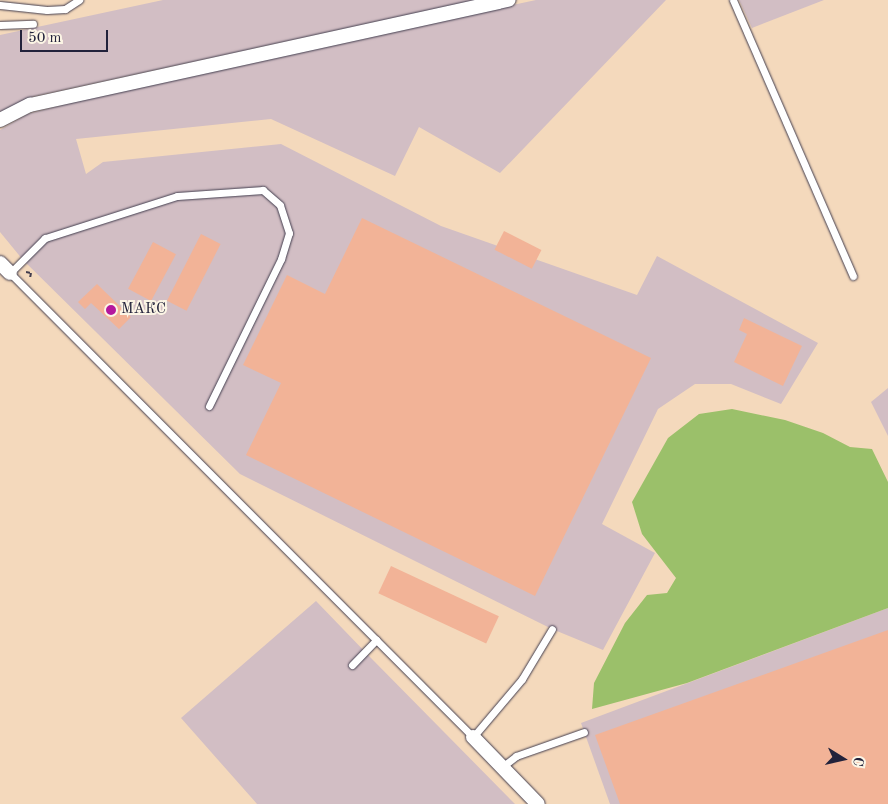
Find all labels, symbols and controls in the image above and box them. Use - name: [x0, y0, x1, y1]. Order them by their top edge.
- scale bar: [22, 20, 110, 52]
- text: 50 m: [28, 31, 62, 46]
- place label: МАКС: [121, 301, 166, 319]
- marker: МАКС: [105, 304, 117, 316]
- north arrow: [818, 734, 868, 784]
- text: С: [850, 756, 865, 767]

